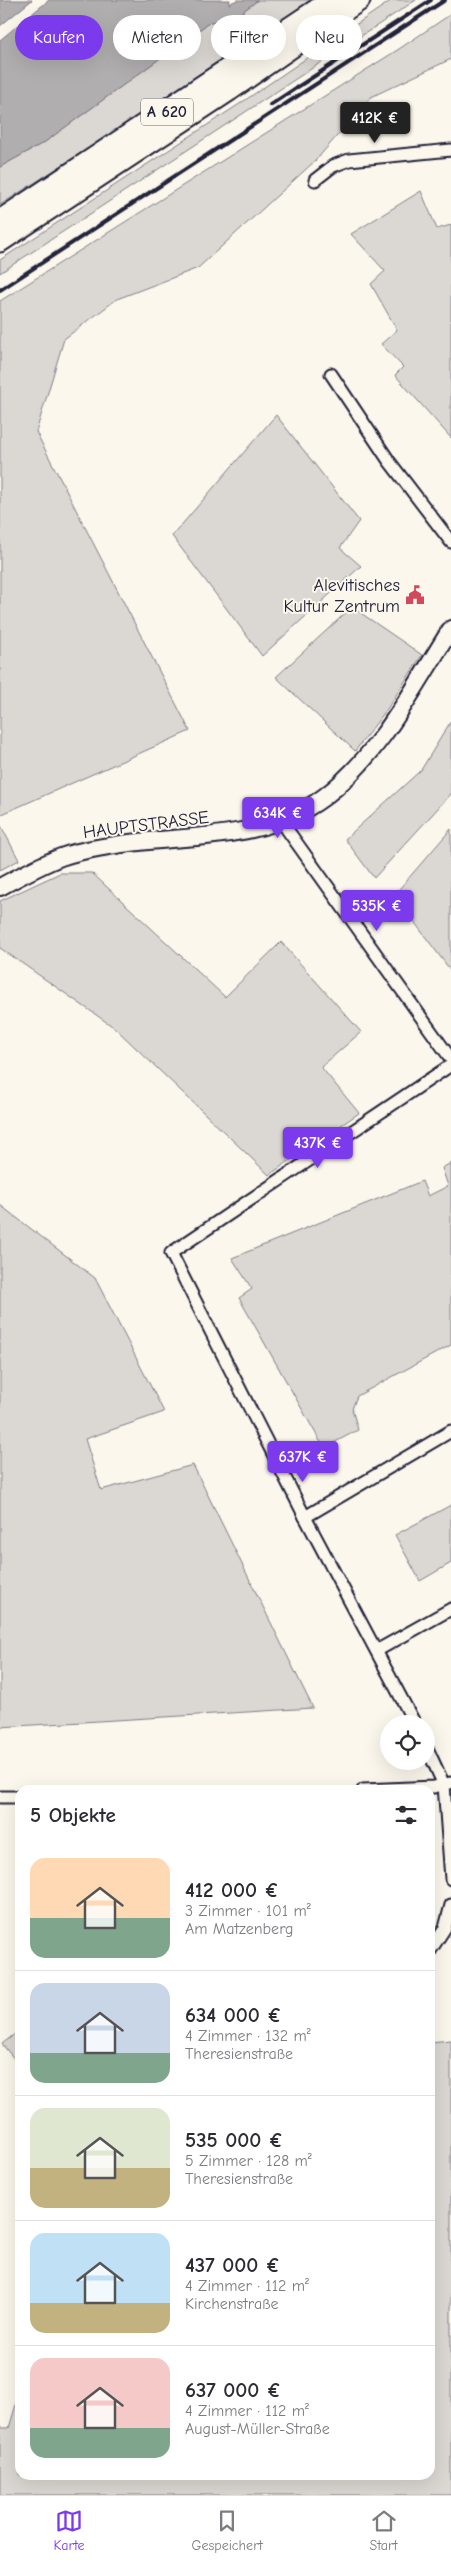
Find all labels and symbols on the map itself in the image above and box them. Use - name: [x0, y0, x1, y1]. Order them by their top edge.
- road number: A 620: [141, 98, 193, 125]
- pin: 412K €: [334, 102, 416, 144]
- place label: Alevitisches Kultur Zentrum: [283, 575, 400, 617]
- public building icon: Alevitisches Kultur Zentrum: [404, 584, 426, 606]
- pin: 634K €: [237, 796, 319, 839]
- street label: HAUPTSTRASSE: [82, 807, 210, 843]
- pin: 535K €: [336, 890, 418, 932]
- pin: 437K €: [277, 1126, 359, 1169]
- pin: 637K €: [262, 1440, 344, 1483]

